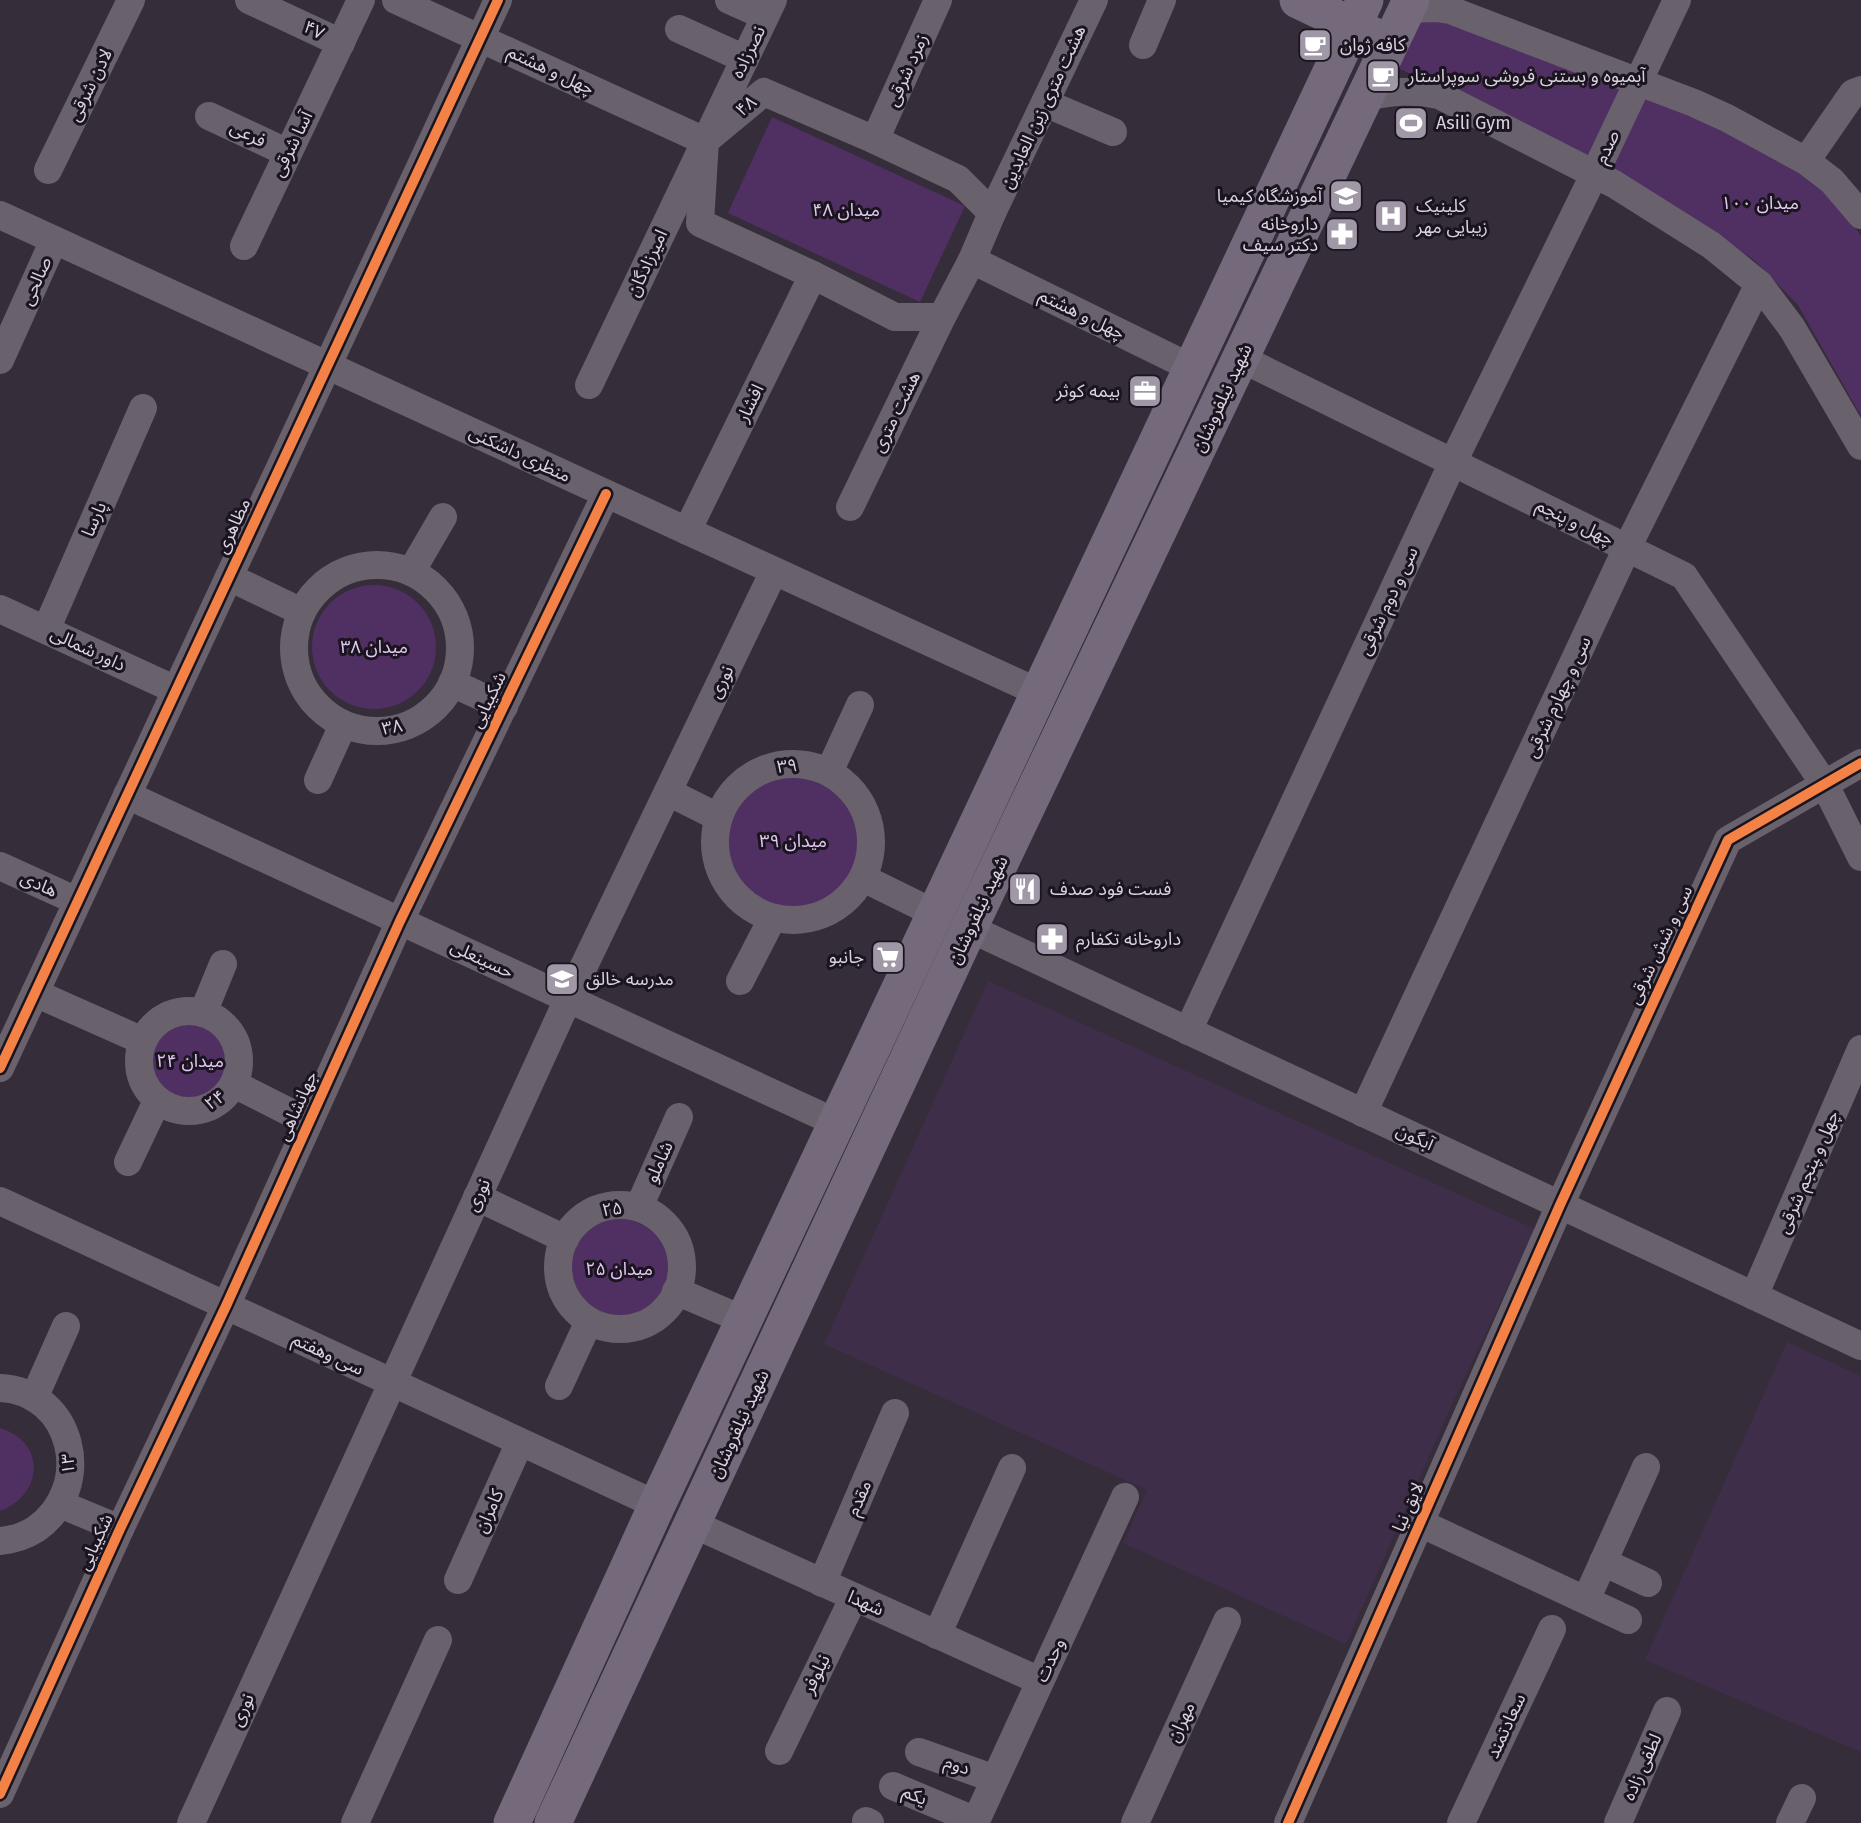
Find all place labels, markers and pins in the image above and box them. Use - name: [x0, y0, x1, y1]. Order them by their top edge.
- cafe icon: کافه ژوان: [1296, 26, 1334, 64]
- place label: کافه ژوان: [1340, 34, 1406, 56]
- cafe icon: آبمیوه و بستنی فروشی سوپراستار: [1364, 57, 1402, 95]
- place label: آبمیوه و بستنی فروشی سوپراستار: [1407, 65, 1646, 87]
- sports icon: Asili Gym: [1392, 104, 1430, 142]
- place label: Asili Gym: [1436, 112, 1511, 134]
- school or university icon: آموزشگاه کیمیا: [1327, 177, 1365, 215]
- place label: آموزشگاه کیمیا: [1217, 185, 1323, 207]
- place label: کلینیک زیبایی مهر: [1415, 195, 1488, 238]
- hospital icon: کلینیک زیبایی مهر: [1372, 197, 1410, 235]
- place label: داروخانه دکتر سیف: [1243, 213, 1318, 256]
- pharmacy icon: داروخانه دکتر سیف: [1323, 215, 1361, 253]
- office icon: بیمه کوثر: [1126, 372, 1164, 410]
- place label: بیمه کوثر: [1055, 380, 1120, 402]
- restaurant icon: فست فود صدف: [1006, 870, 1044, 908]
- place label: فست فود صدف: [1050, 878, 1171, 900]
- pharmacy icon: داروخانه تکفارم: [1033, 920, 1071, 958]
- place label: داروخانه تکفارم: [1076, 928, 1181, 953]
- supermarket icon: جانبو: [869, 938, 907, 976]
- place label: جانبو: [829, 946, 864, 968]
- school or university icon: مدرسه خالق: [543, 960, 581, 998]
- place label: مدرسه خالق: [586, 968, 674, 990]

